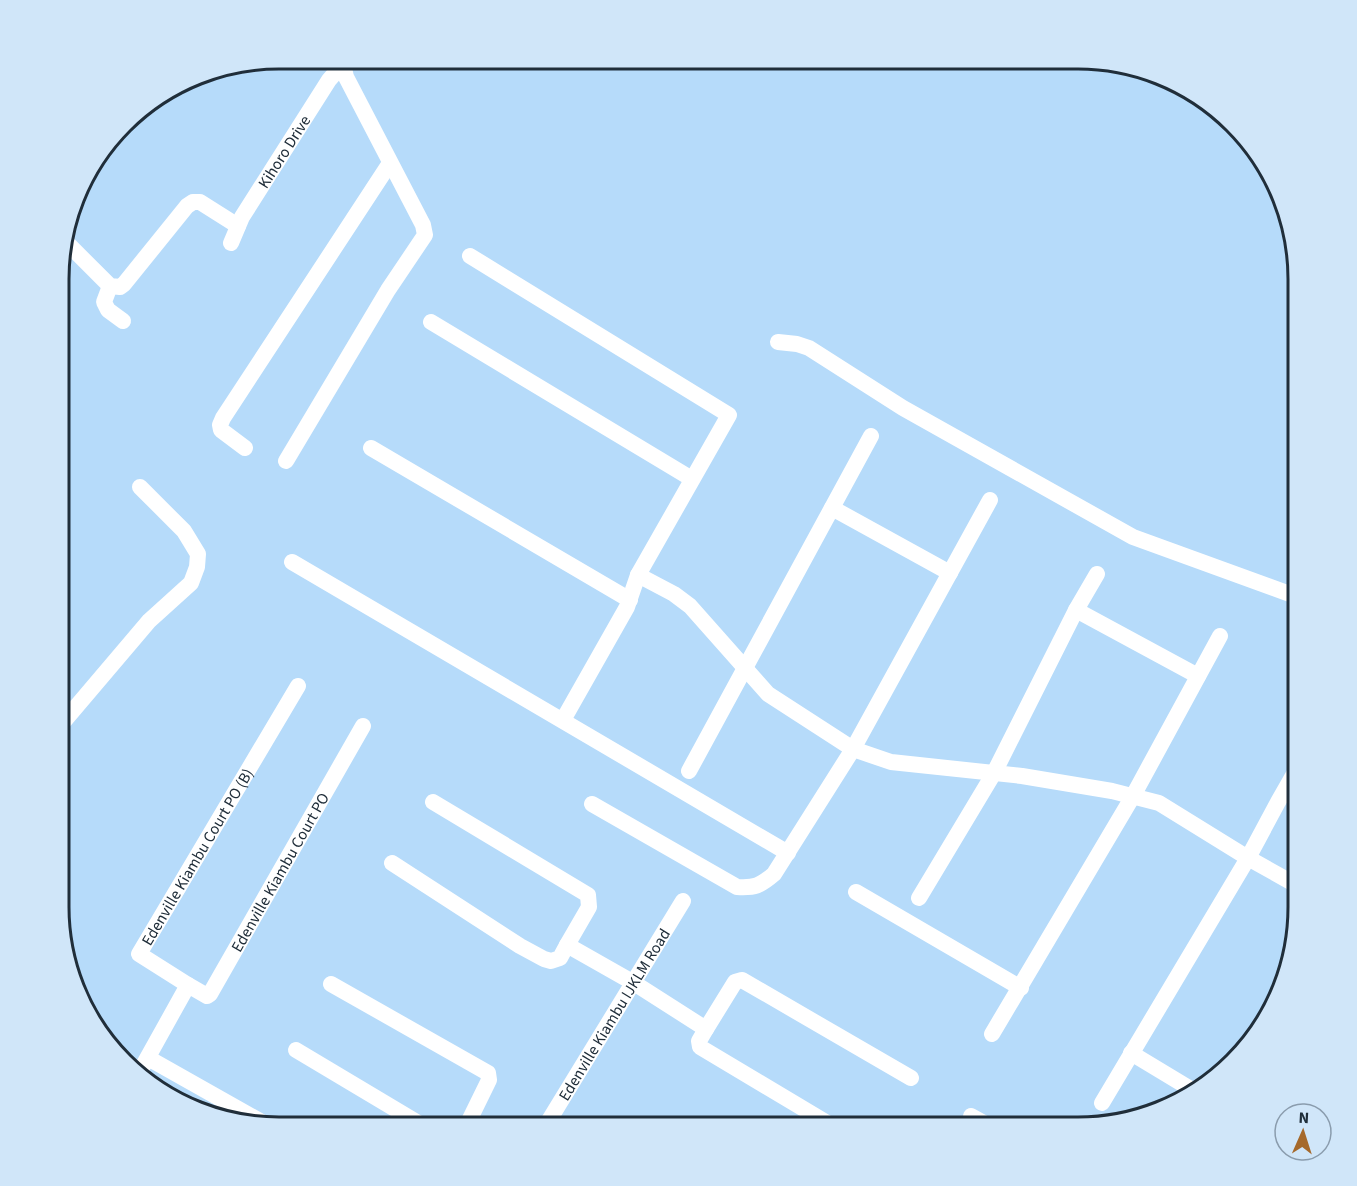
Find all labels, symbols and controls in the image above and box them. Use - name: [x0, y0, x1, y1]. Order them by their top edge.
- street label: Kihoro Drive: [253, 111, 316, 193]
- street label: Edenville Kiambu Court PO (B): [136, 764, 259, 950]
- street label: Edenville Kiambu Court PO: [226, 789, 335, 956]
- street label: Edenville Kiambu IJKLM Road: [554, 925, 676, 1105]
- north arrow: [1273, 1102, 1333, 1162]
- text: N: [1298, 1107, 1310, 1129]

